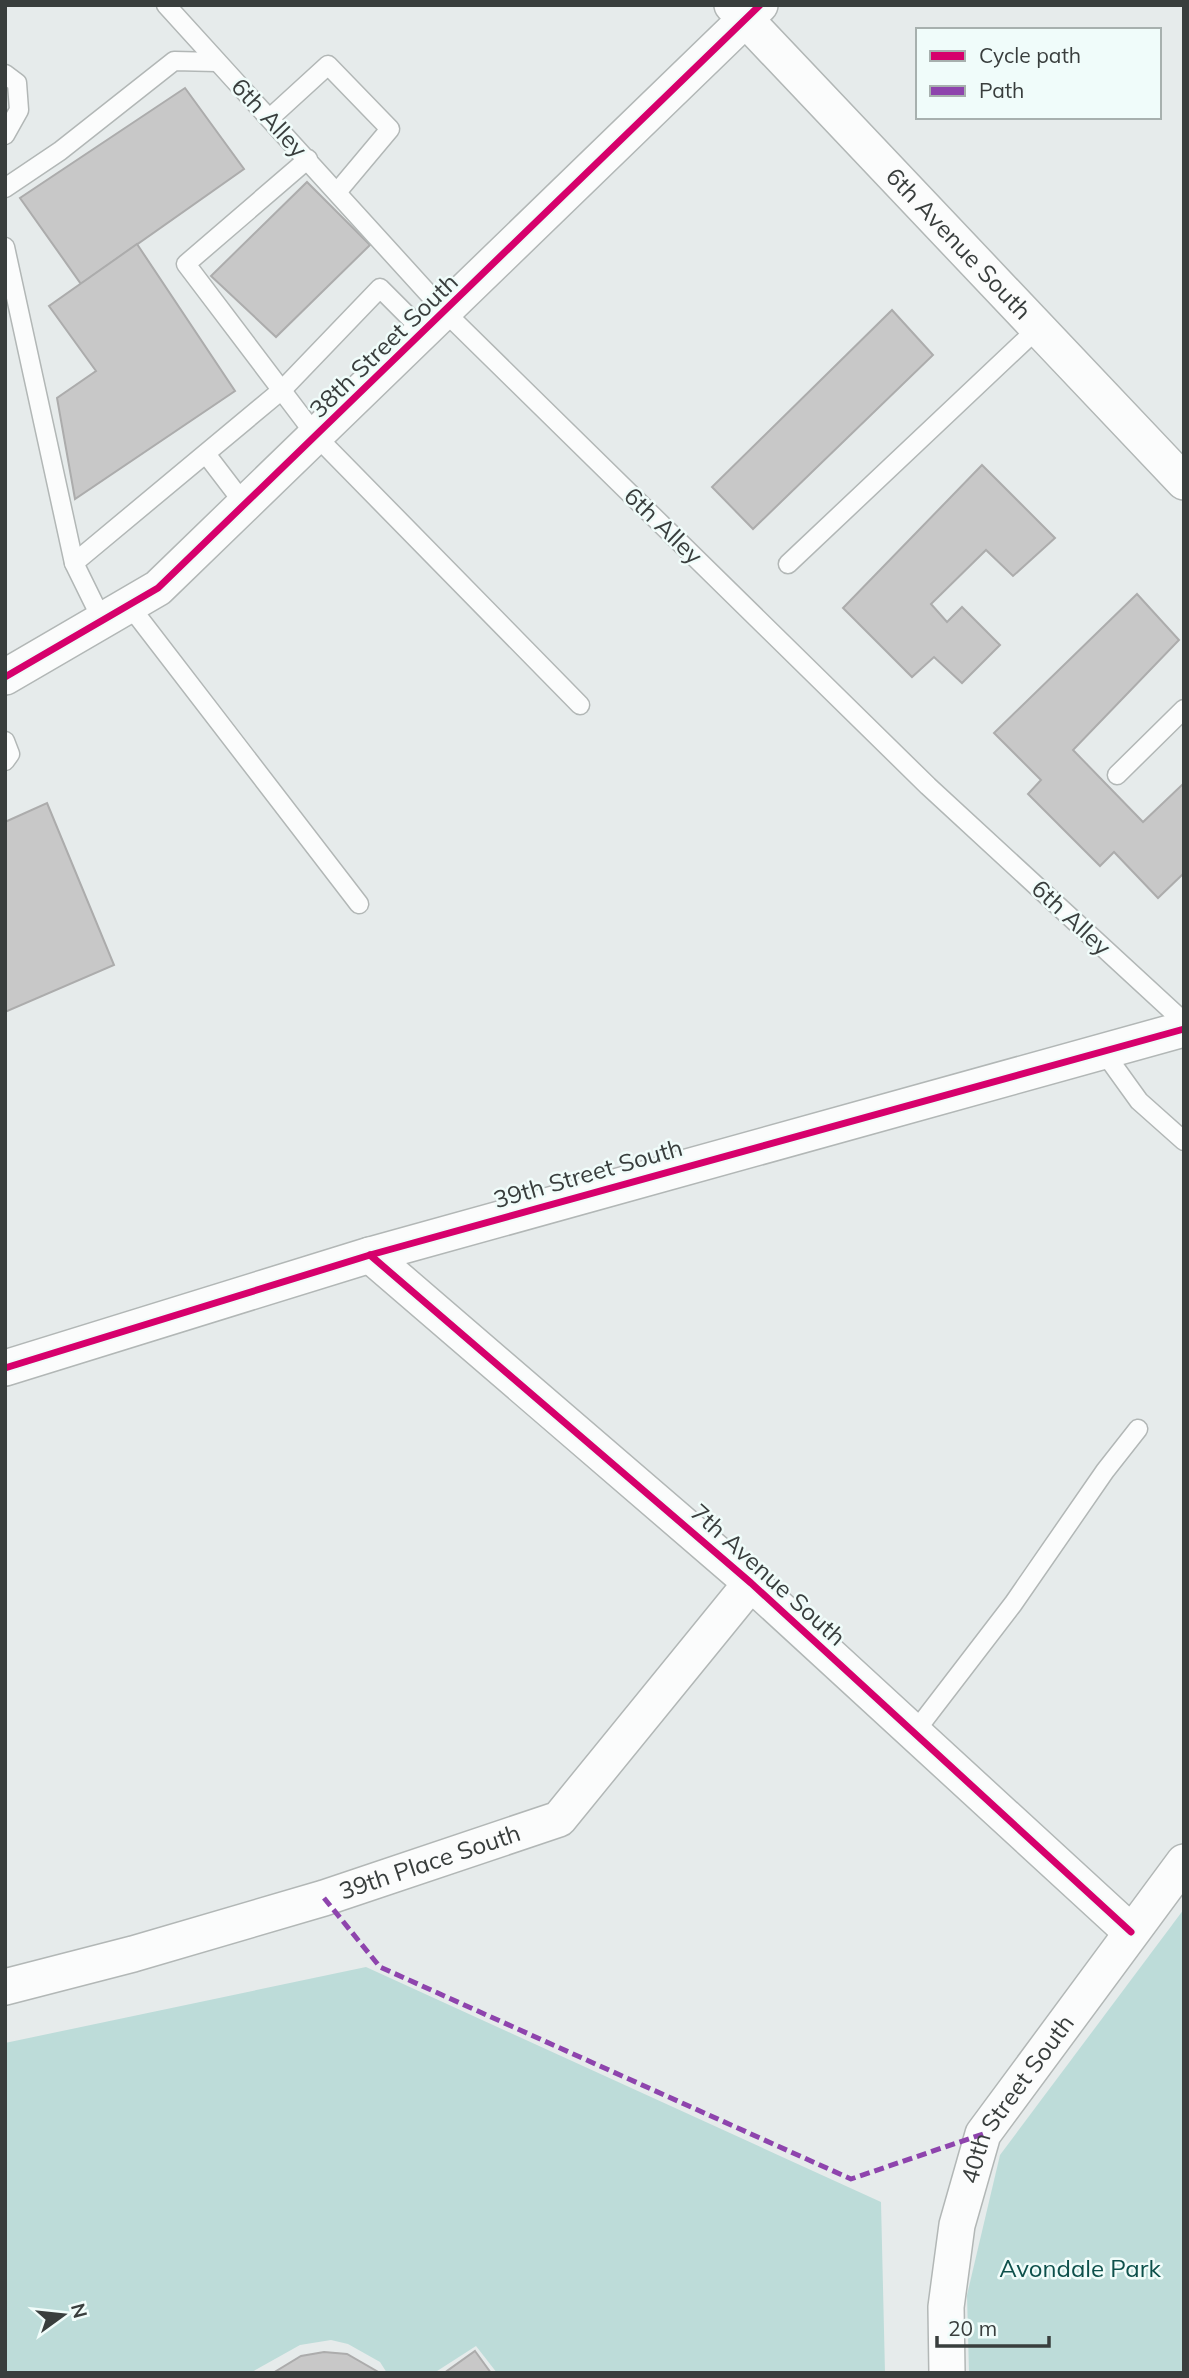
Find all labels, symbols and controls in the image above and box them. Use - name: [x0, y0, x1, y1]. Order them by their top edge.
- legend: [916, 28, 1161, 119]
- text: Cycle path: [979, 42, 1081, 68]
- street label: 6th Alley: [225, 71, 314, 164]
- text: Path: [979, 77, 1024, 103]
- street label: 6th Avenue South: [880, 161, 1038, 325]
- street label: 38th Street South: [303, 267, 464, 424]
- street label: 6th Alley: [618, 481, 709, 570]
- street label: 6th Alley: [1026, 873, 1118, 962]
- street label: 39th Street South: [490, 1132, 686, 1214]
- street label: 7th Avenue South: [685, 1497, 852, 1652]
- street label: 39th Place South: [335, 1817, 524, 1906]
- street label: 40th Street South: [954, 2008, 1080, 2187]
- park label: Avondale Park: [999, 2253, 1161, 2283]
- north arrow: [28, 2280, 98, 2350]
- text: N: [66, 2301, 93, 2321]
- scale bar: [937, 2304, 1049, 2348]
- text: 20 m: [948, 2315, 997, 2341]

